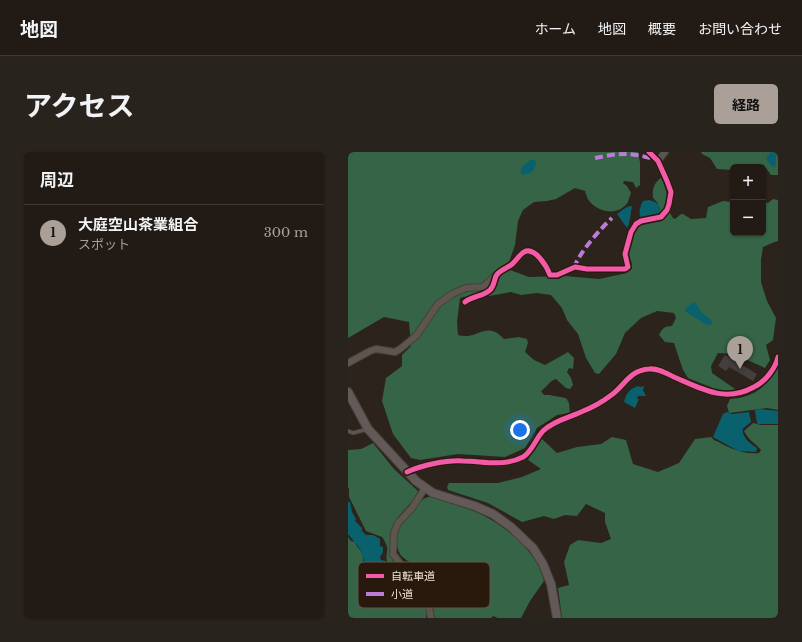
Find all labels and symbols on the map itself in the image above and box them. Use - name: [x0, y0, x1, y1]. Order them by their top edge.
- pin: 1: [727, 336, 753, 369]
- your location: [510, 420, 530, 440]
- legend: [358, 562, 490, 608]
- text: 自転車道: [391, 569, 435, 583]
- text: 小道: [391, 587, 413, 601]

